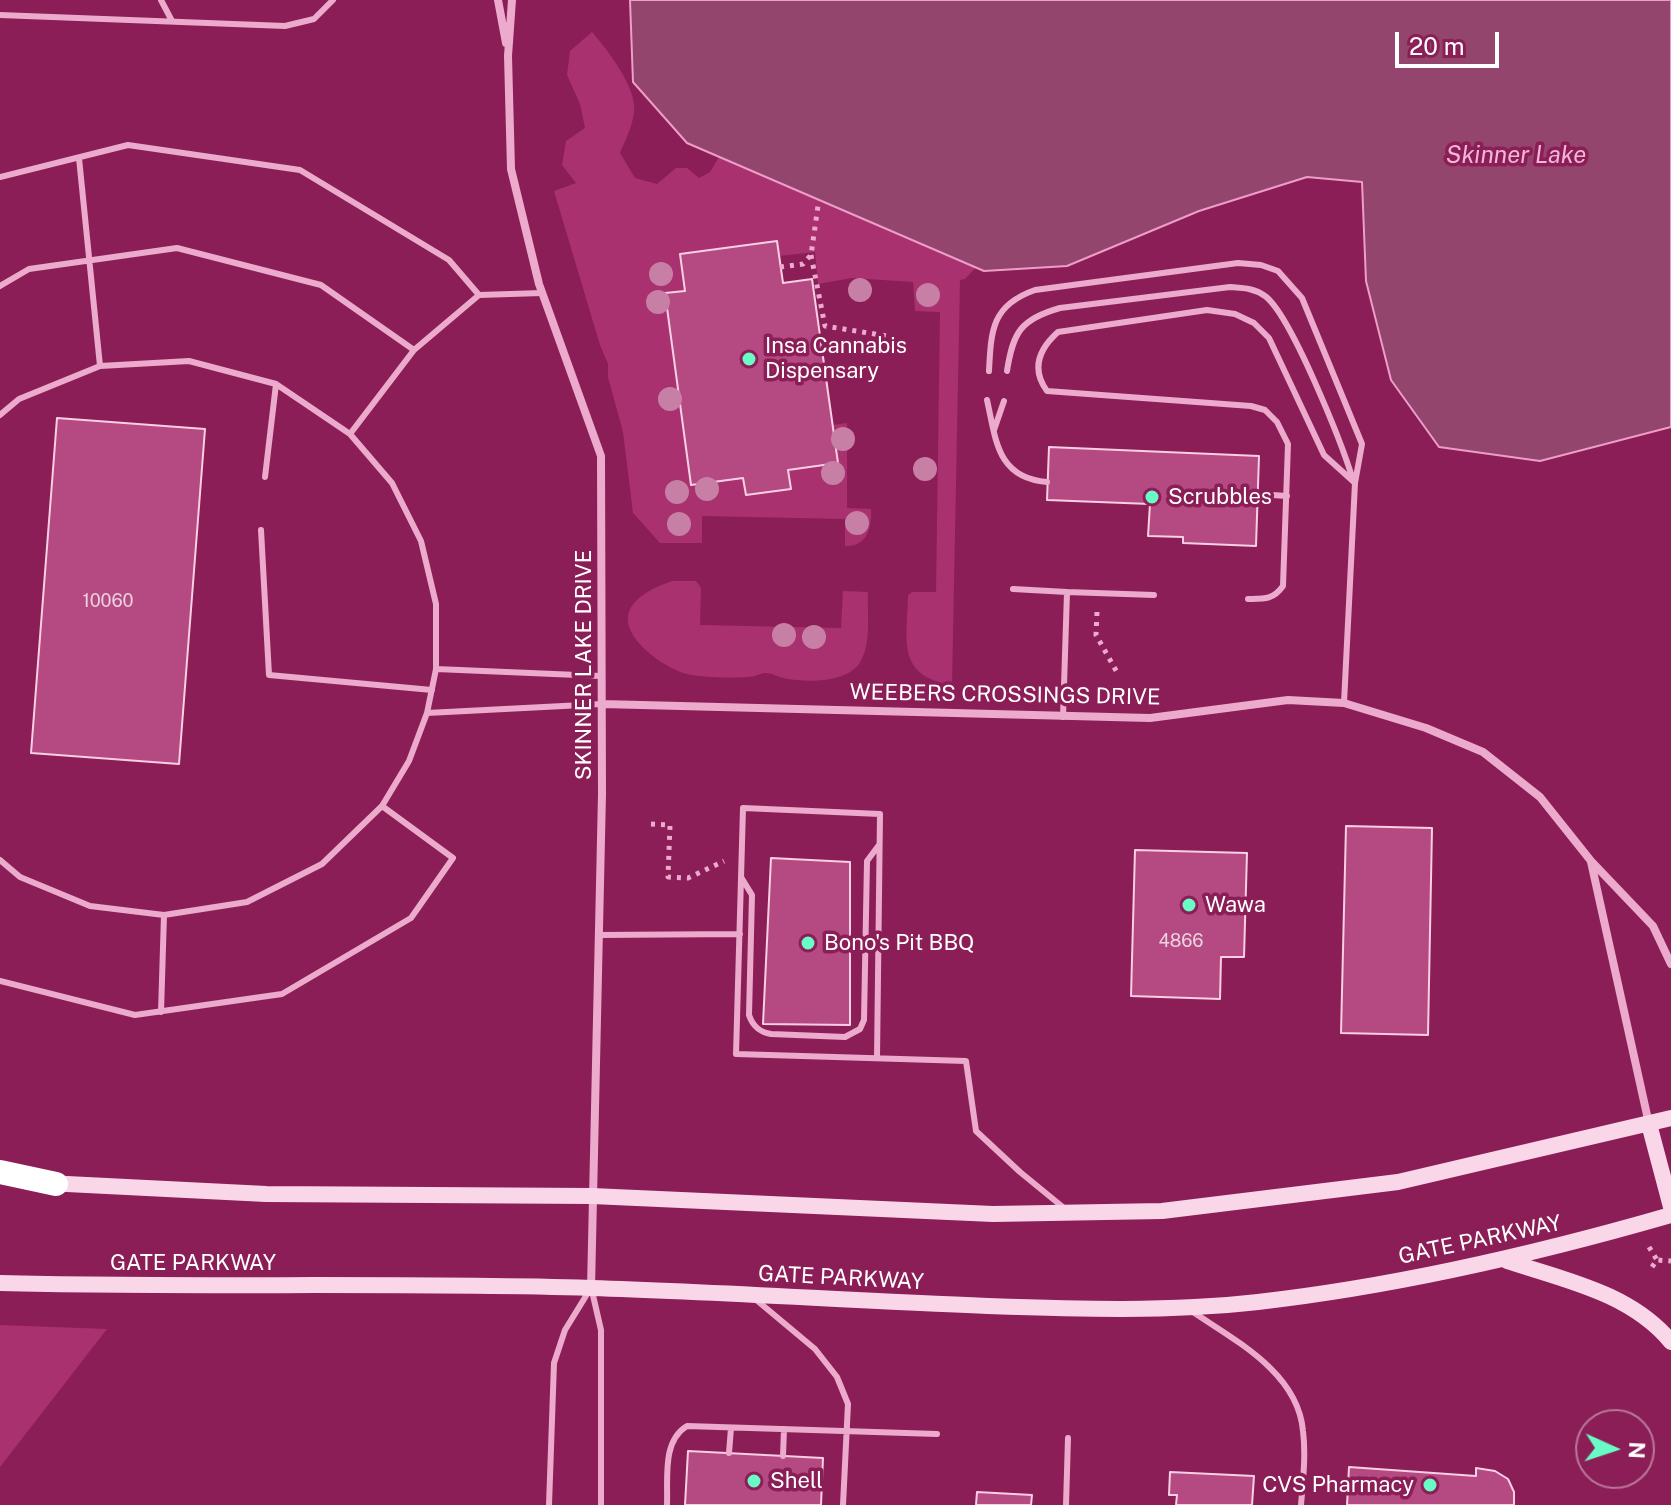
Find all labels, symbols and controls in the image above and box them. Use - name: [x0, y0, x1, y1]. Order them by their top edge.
- scale bar: [1399, 16, 1503, 66]
- text: 20 m: [1409, 32, 1465, 60]
- water label: Skinner Lake: [1446, 142, 1586, 170]
- place label: Insa Cannabis Dispensary: [765, 333, 907, 384]
- marker: Insa Cannabis Dispensary: [740, 350, 758, 368]
- place label: Scrubbles: [1168, 484, 1272, 510]
- marker: Scrubbles: [1143, 488, 1161, 506]
- street label: SKINNER LAKE DRIVE: [571, 550, 597, 780]
- house number: 10060: [82, 590, 134, 612]
- street label: WEEBERS CROSSINGS DRIVE: [849, 679, 1161, 711]
- place label: Wawa: [1205, 892, 1266, 918]
- marker: Wawa: [1180, 896, 1198, 914]
- place label: Bono's Pit BBQ: [824, 930, 975, 956]
- house number: 4866: [1158, 930, 1204, 952]
- marker: Bono's Pit BBQ: [799, 934, 817, 952]
- street label: GATE PARKWAY: [1396, 1210, 1564, 1270]
- street label: GATE PARKWAY: [110, 1250, 276, 1276]
- street label: GATE PARKWAY: [757, 1260, 925, 1296]
- north arrow: [1575, 1409, 1655, 1489]
- text: N: [1624, 1441, 1650, 1459]
- place label: Shell: [770, 1468, 823, 1494]
- marker: Shell: [745, 1472, 763, 1490]
- place label: CVS Pharmacy: [1262, 1472, 1414, 1498]
- marker: CVS Pharmacy: [1421, 1476, 1439, 1494]

